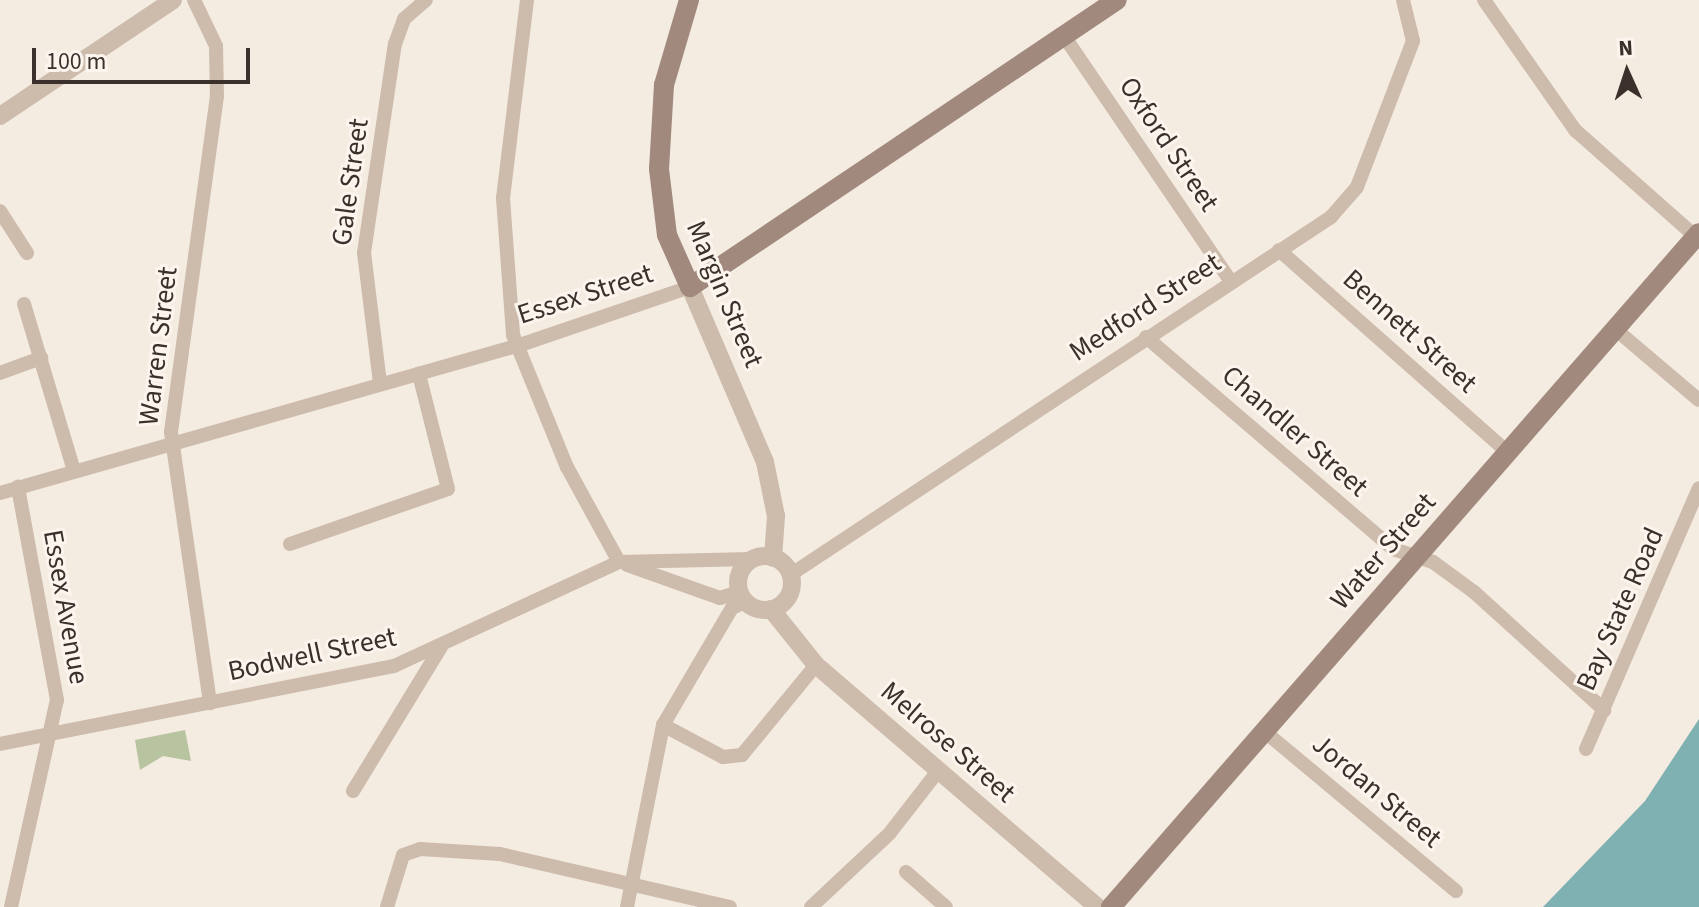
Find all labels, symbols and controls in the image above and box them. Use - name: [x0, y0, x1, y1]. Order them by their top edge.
- scale bar: [36, 32, 254, 82]
- north arrow: [1587, 32, 1667, 112]
- text: N: [1618, 32, 1634, 64]
- text: 100 m: [46, 44, 106, 79]
- street label: Oxford Street: [1112, 71, 1226, 217]
- street label: Gale Street: [324, 116, 376, 248]
- street label: Margin Street: [679, 216, 771, 372]
- street label: Medford Street: [1063, 246, 1227, 368]
- street label: Essex Street: [513, 256, 657, 332]
- street label: Bennett Street: [1336, 262, 1484, 400]
- street label: Warren Street: [132, 265, 184, 427]
- street label: Chandler Street: [1215, 358, 1375, 504]
- street label: Water Street: [1323, 486, 1443, 616]
- street label: Bay State Road: [1569, 522, 1671, 696]
- street label: Essex Avenue: [36, 527, 96, 687]
- street label: Bodwell Street: [225, 620, 399, 688]
- street label: Melrose Street: [874, 674, 1022, 810]
- street label: Jordan Street: [1305, 727, 1449, 855]

